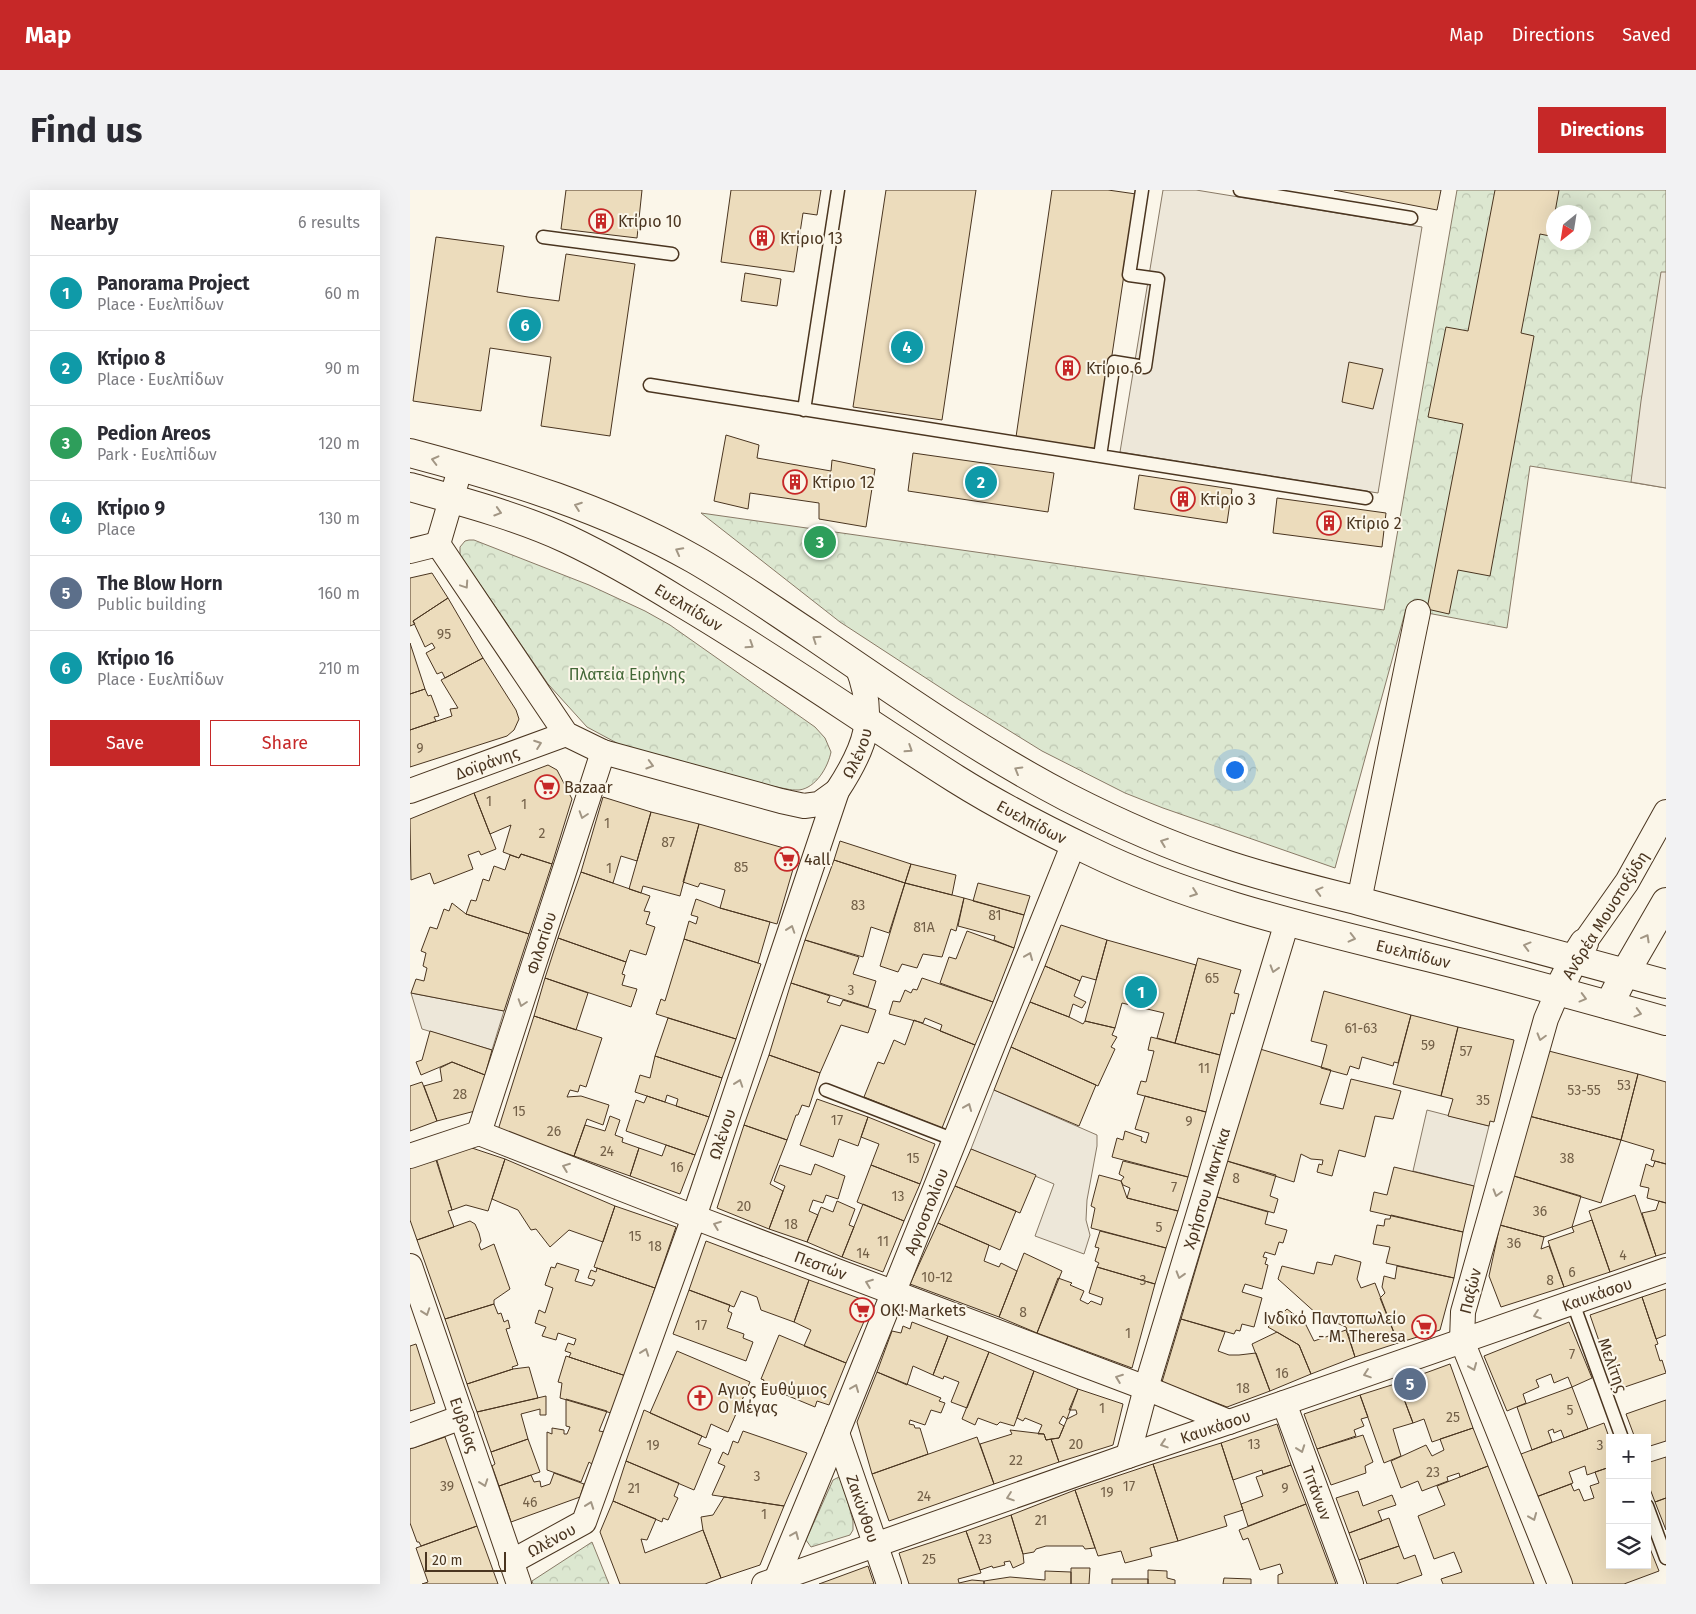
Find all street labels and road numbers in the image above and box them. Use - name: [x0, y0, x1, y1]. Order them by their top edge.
- street label: Ευελπίδων: [651, 580, 726, 635]
- street label: Ωλένου: [838, 726, 876, 782]
- street label: Δοϊράνης: [453, 743, 522, 784]
- street label: Ευελπίδων: [993, 796, 1070, 848]
- street label: Ανδρέα Μουστοξύδη: [1558, 848, 1653, 983]
- street label: Φιλοτίου: [522, 909, 560, 977]
- street label: Ευελπίδων: [1374, 936, 1453, 972]
- street label: Ωλένου: [705, 1106, 740, 1162]
- street label: Χρήστου Μαντίκα: [1180, 1125, 1234, 1251]
- street label: Αργοστολίου: [901, 1165, 952, 1258]
- street label: Πεστών: [792, 1247, 850, 1284]
- street label: Παξών: [1456, 1266, 1485, 1316]
- street label: Καυκάσου: [1559, 1273, 1635, 1315]
- street label: Μελίτης: [1594, 1335, 1631, 1395]
- street label: Ευβοίας: [446, 1395, 483, 1456]
- street label: Καυκάσου: [1178, 1406, 1253, 1448]
- street label: Τιτάνων: [1298, 1464, 1336, 1523]
- street label: Ζακύνθου: [842, 1472, 883, 1545]
- street label: Ωλένου: [524, 1519, 579, 1561]

